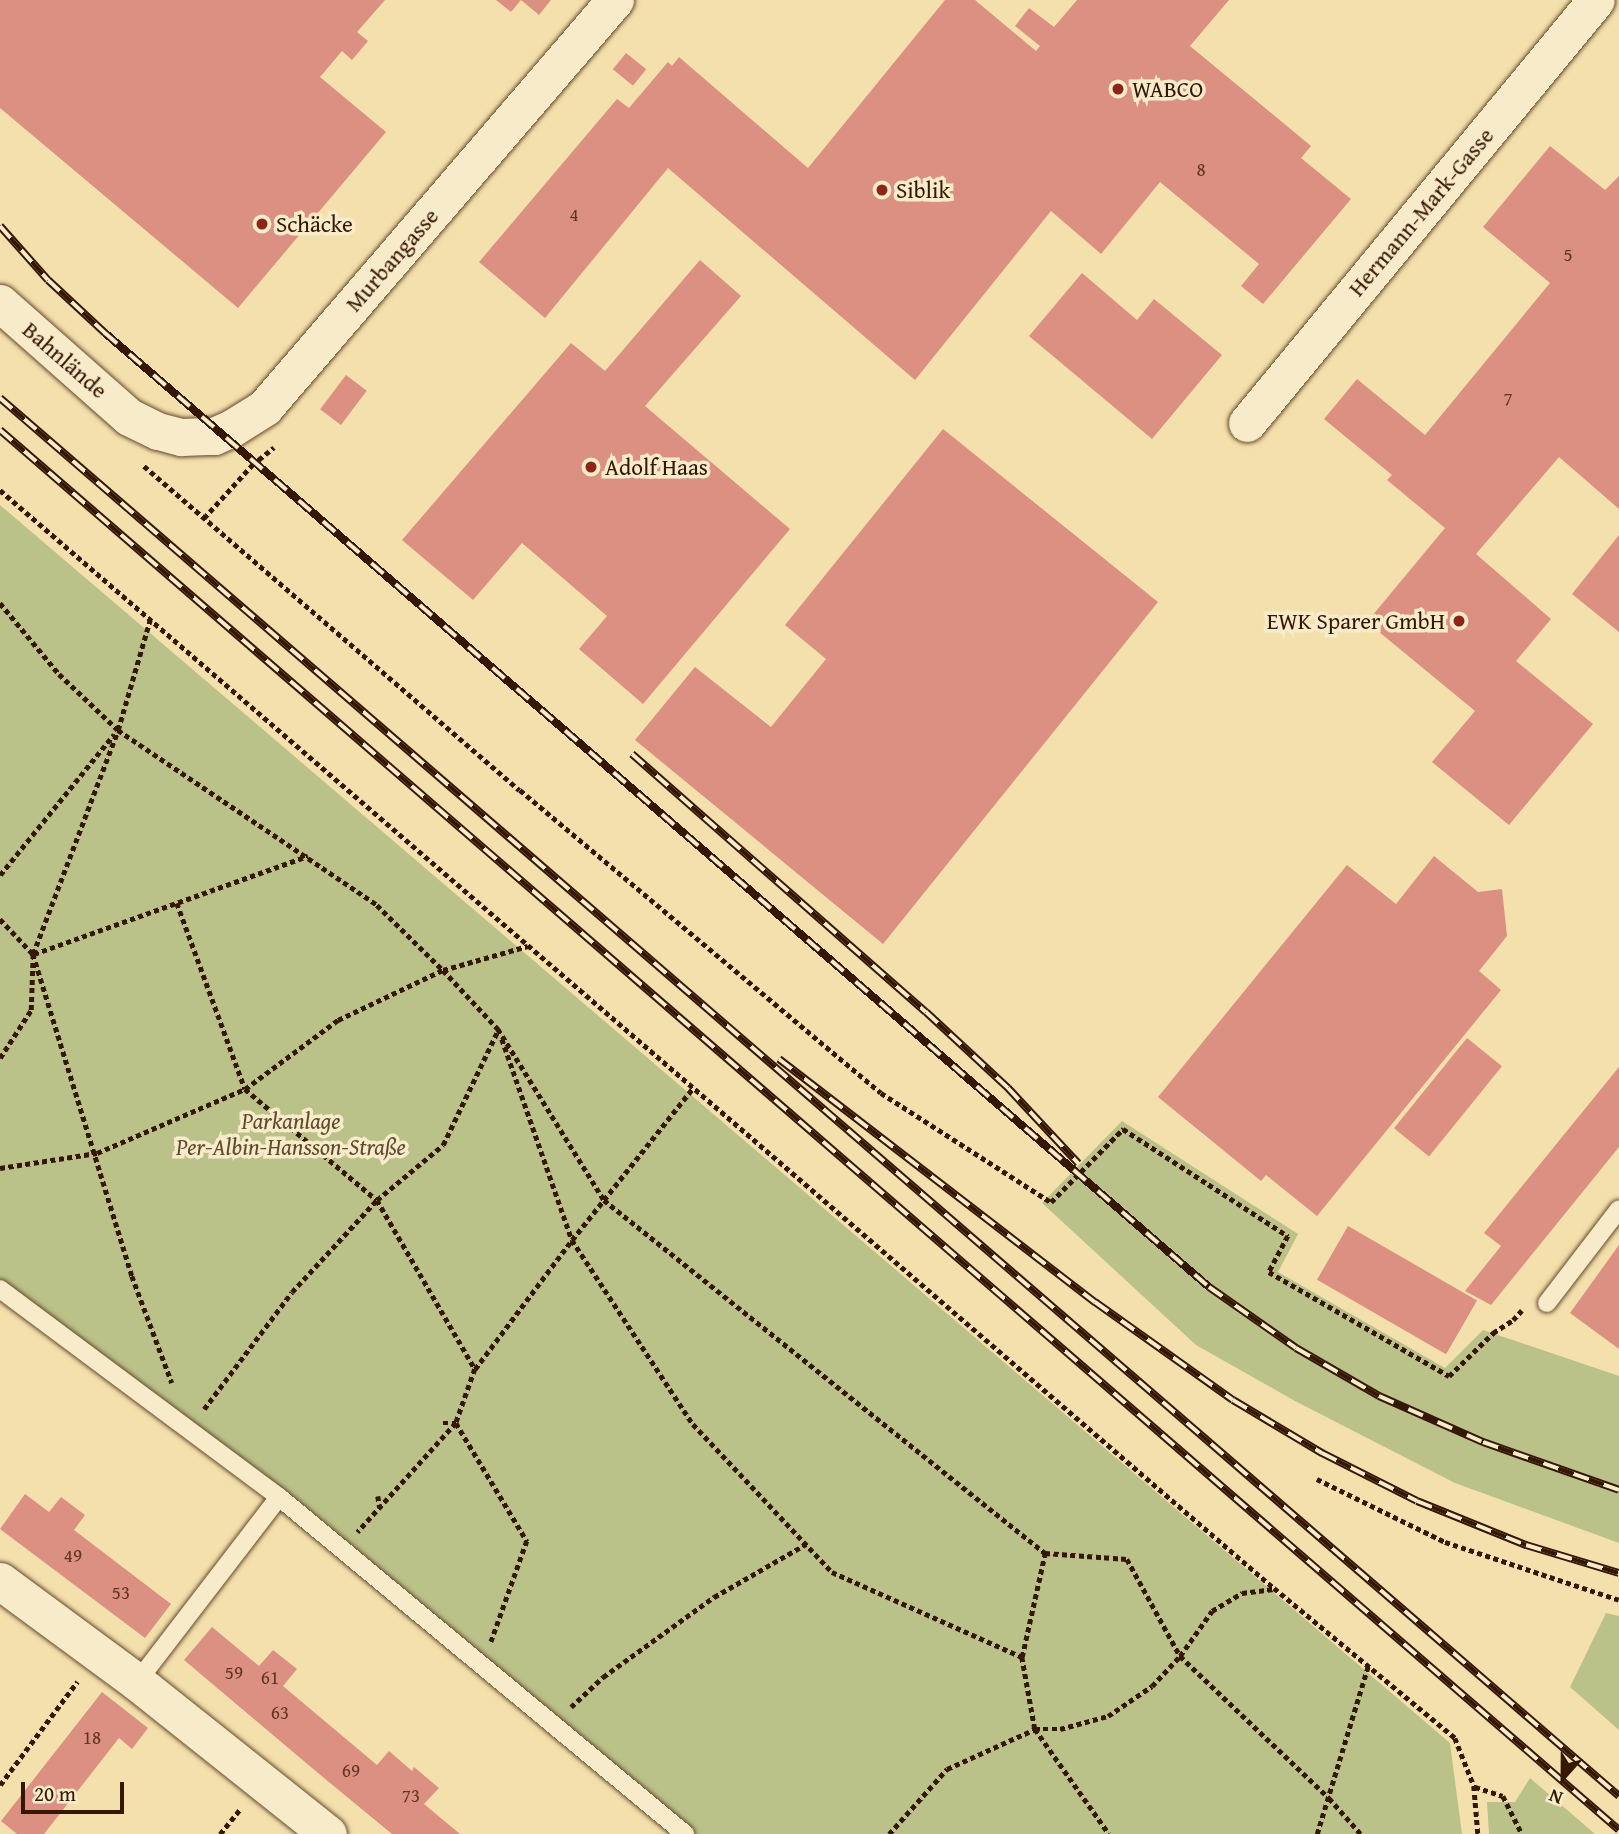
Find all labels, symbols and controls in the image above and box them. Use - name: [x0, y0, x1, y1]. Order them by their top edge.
- place label: WABCO: [1132, 75, 1203, 103]
- marker: WABCO: [1110, 81, 1126, 97]
- street label: Hermann-Mark-Gasse: [1343, 122, 1499, 302]
- house number: 8: [1196, 159, 1206, 181]
- place label: Siblik: [896, 176, 950, 204]
- marker: Siblik: [874, 182, 890, 198]
- street label: Murbangasse: [340, 203, 444, 317]
- house number: 4: [569, 204, 579, 226]
- place label: Schäcke: [276, 210, 353, 238]
- marker: Schäcke: [254, 216, 270, 232]
- house number: 5: [1563, 244, 1573, 266]
- street label: Bahnlände: [17, 316, 113, 404]
- house number: 7: [1503, 388, 1513, 410]
- place label: Adolf Haas: [605, 453, 708, 481]
- marker: Adolf Haas: [583, 459, 599, 475]
- place label: EWK Sparer GmbH: [1267, 607, 1445, 635]
- marker: EWK Sparer GmbH: [1451, 613, 1467, 629]
- park label: Parkanlage Per-Albin-Hansson-Straße: [176, 1107, 406, 1161]
- house number: 49: [64, 1545, 82, 1567]
- house number: 53: [112, 1582, 130, 1604]
- house number: 59: [225, 1662, 243, 1684]
- house number: 61: [261, 1667, 279, 1689]
- house number: 63: [271, 1702, 289, 1724]
- house number: 18: [83, 1727, 101, 1749]
- north arrow: [1528, 1743, 1598, 1813]
- house number: 69: [342, 1760, 360, 1782]
- scale bar: [24, 1768, 128, 1812]
- text: 20 m: [34, 1778, 76, 1809]
- text: N: [1545, 1782, 1566, 1813]
- house number: 73: [402, 1785, 420, 1807]

